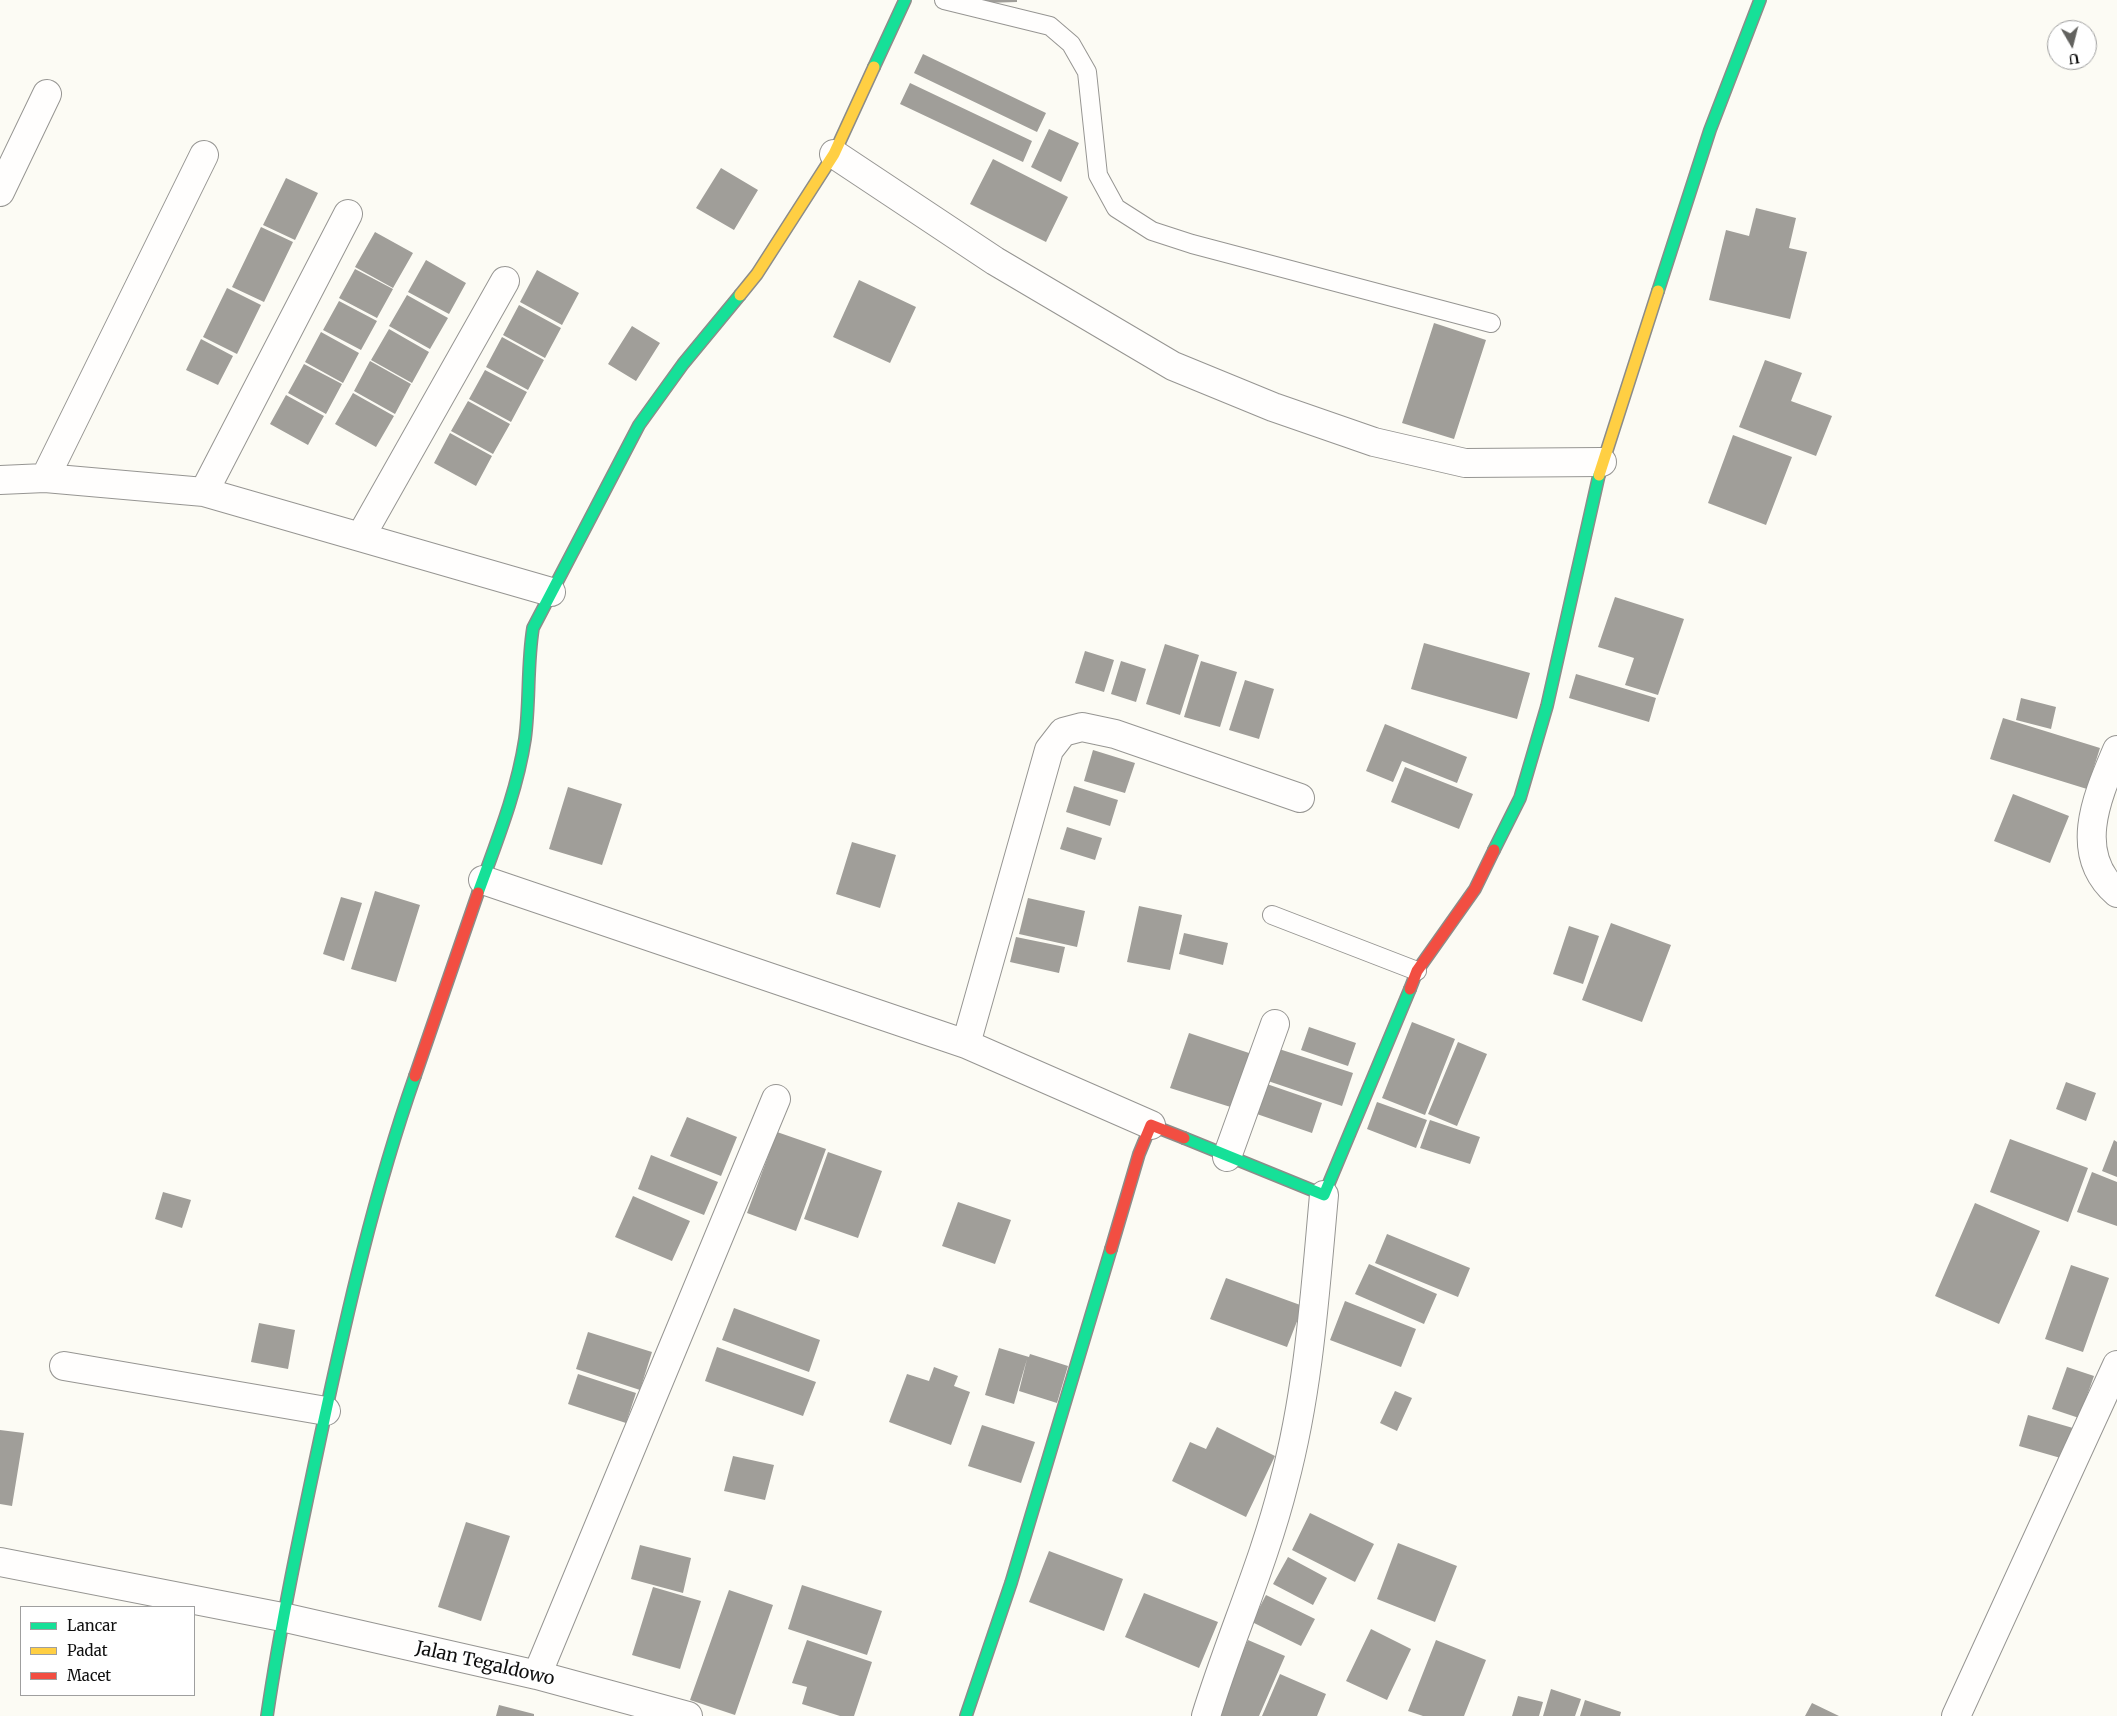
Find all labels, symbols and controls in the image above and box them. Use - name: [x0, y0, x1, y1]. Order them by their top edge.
- north arrow: [2047, 20, 2097, 70]
- text: U: [2068, 49, 2080, 69]
- legend: [20, 1606, 195, 1696]
- text: Lancar: [67, 1616, 117, 1635]
- street label: Jalan Tegaldowo: [413, 1638, 557, 1690]
- text: Padat: [67, 1641, 107, 1660]
- text: Macet: [67, 1666, 111, 1685]

